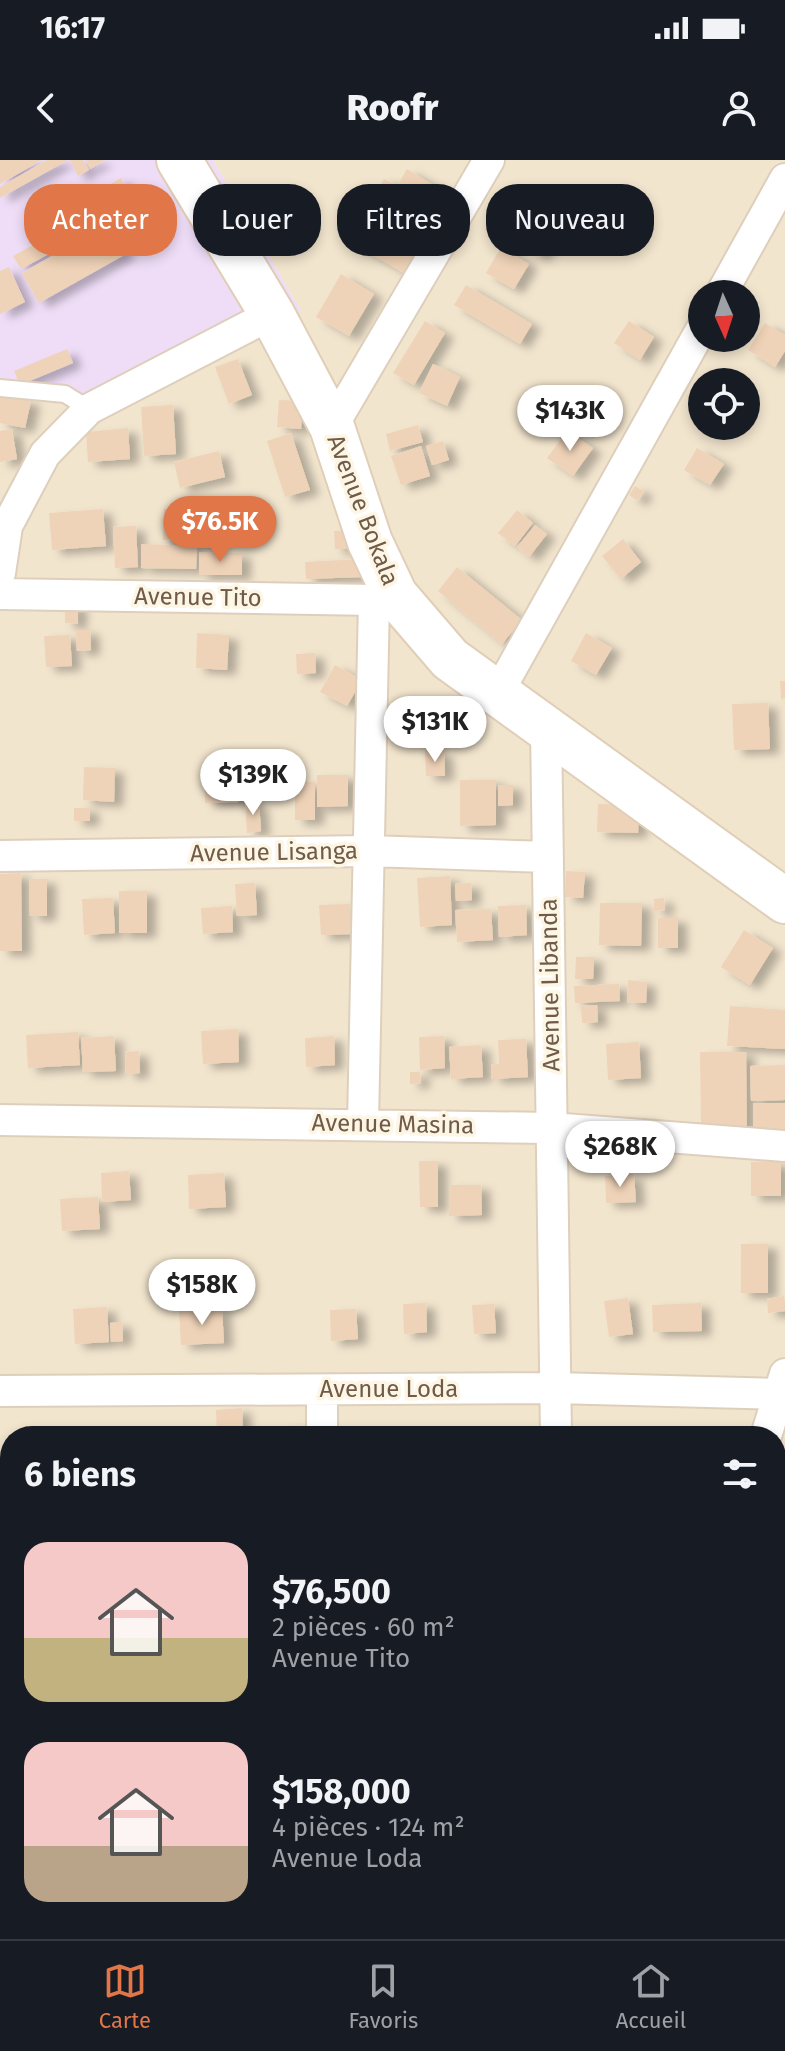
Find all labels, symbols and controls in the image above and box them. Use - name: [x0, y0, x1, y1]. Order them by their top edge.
- text: 16:17: [40, 10, 105, 46]
- icon: back: [24, 86, 68, 130]
- text: Roofr: [347, 86, 438, 130]
- icon: person: [717, 86, 761, 130]
- chip: Acheter: [24, 184, 177, 256]
- chip: Louer: [193, 184, 321, 256]
- chip: Filtres: [337, 184, 470, 256]
- chip: Nouveau: [486, 184, 654, 256]
- north arrow: [688, 280, 760, 352]
- map controls: [688, 280, 760, 440]
- button: locate: [688, 368, 760, 440]
- pin: $143K: [514, 385, 626, 453]
- text: $143K: [535, 395, 605, 426]
- street label: Avenue Bokala: [321, 431, 405, 589]
- pin: $76.5K: [155, 496, 285, 564]
- text: $76.5K: [181, 506, 259, 537]
- street label: Avenue Tito: [134, 582, 262, 612]
- pin: $131K: [379, 696, 491, 764]
- text: $131K: [402, 706, 468, 737]
- pin: $139K: [197, 749, 309, 817]
- text: $139K: [218, 759, 288, 790]
- street label: Avenue Lisanga: [190, 837, 358, 867]
- street label: Avenue Libanda: [534, 898, 566, 1072]
- street label: Avenue Masina: [311, 1109, 475, 1139]
- pin: $268K: [564, 1121, 676, 1189]
- text: $268K: [583, 1131, 657, 1162]
- pin: $158K: [146, 1259, 258, 1327]
- text: $158K: [167, 1269, 237, 1300]
- street label: Avenue Loda: [320, 1375, 458, 1403]
- icon: filters: [718, 1452, 762, 1496]
- text: 6 biens: [24, 1454, 136, 1495]
- text: $76,500: [272, 1571, 391, 1612]
- icon: home: [88, 1574, 184, 1670]
- text: 2 pièces · 60 m²: [272, 1612, 455, 1643]
- text: Avenue Tito: [272, 1643, 410, 1674]
- text: $158,000: [272, 1771, 411, 1812]
- icon: home: [88, 1774, 184, 1870]
- text: 4 pièces · 124 m²: [272, 1812, 465, 1843]
- text: Avenue Loda: [272, 1843, 422, 1874]
- tab: Carte: [99, 1959, 151, 2034]
- tab: Favoris: [349, 1959, 418, 2034]
- tab: Accueil: [616, 1959, 686, 2034]

